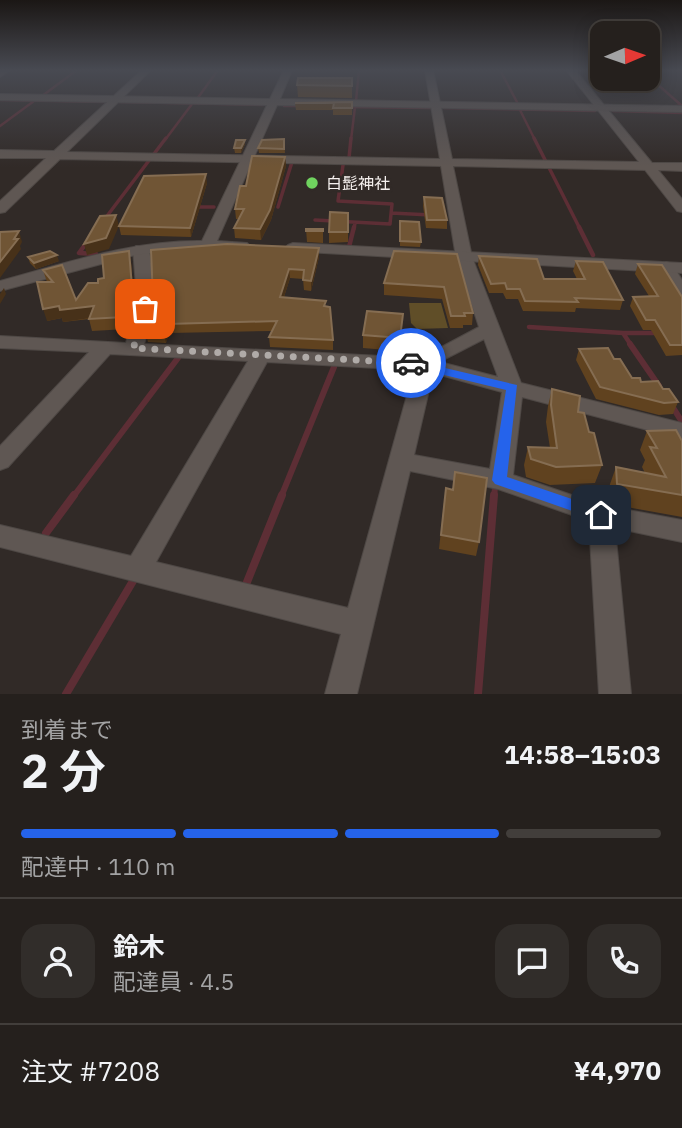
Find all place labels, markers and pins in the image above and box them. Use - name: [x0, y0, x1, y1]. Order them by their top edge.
- place label: 白髭神社: [326, 173, 390, 193]
- marker: 白髭神社: [304, 175, 320, 191]
- pin: [115, 279, 175, 339]
- pin: [571, 485, 631, 545]

